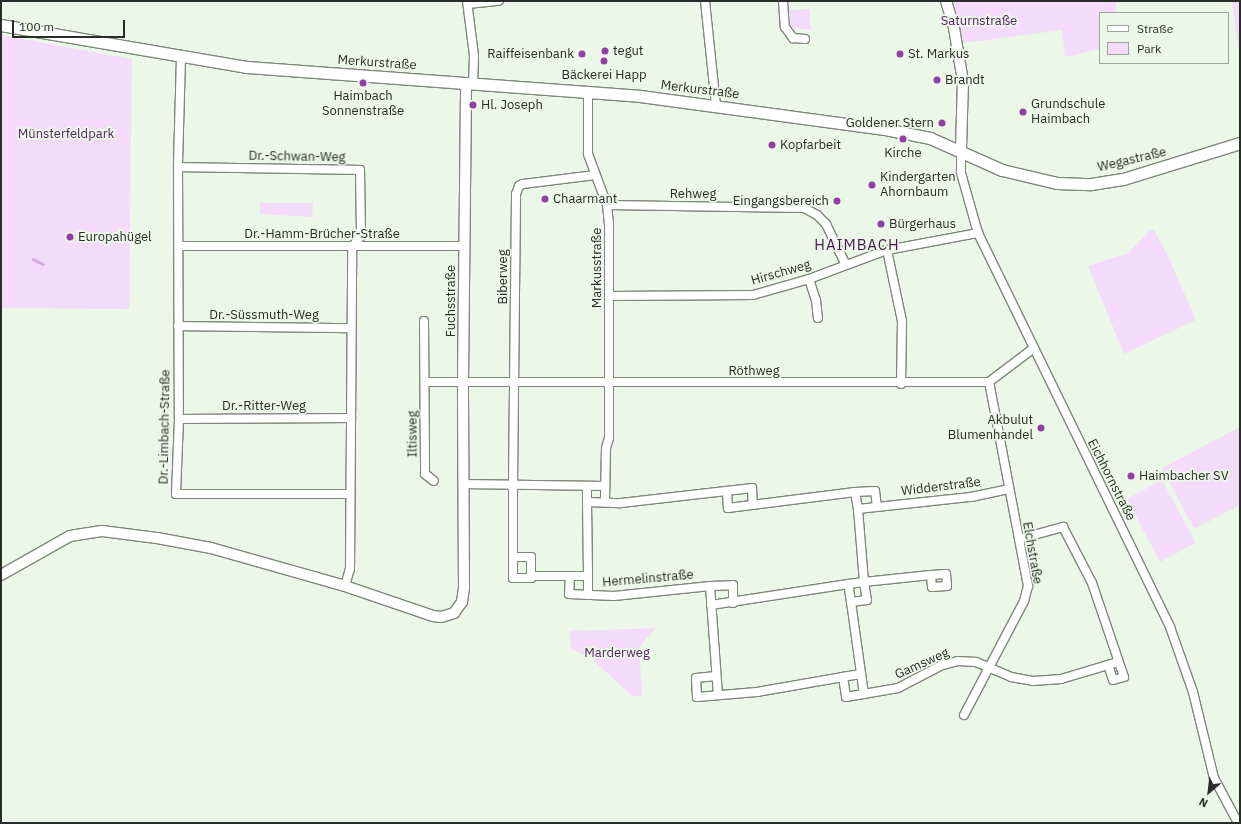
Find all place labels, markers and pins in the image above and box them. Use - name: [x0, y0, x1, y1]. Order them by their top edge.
- place label: tegut: [613, 43, 643, 59]
- place label: Raiffeisenbank: [487, 46, 574, 62]
- marker: tegut: [600, 46, 610, 56]
- place label: St. Markus: [908, 46, 969, 62]
- marker: Raiffeisenbank: [577, 49, 587, 59]
- marker: St. Markus: [895, 49, 905, 59]
- marker: Bäckerei Happ: [599, 56, 609, 66]
- place label: Bäckerei Happ: [561, 67, 647, 83]
- place label: Brandt: [945, 72, 985, 88]
- marker: Brandt: [932, 75, 942, 85]
- marker: Haimbach Sonnenstraße: [358, 78, 368, 88]
- place label: Haimbach Sonnenstraße: [322, 89, 404, 120]
- place label: Hl. Joseph: [481, 97, 543, 113]
- place label: Grundschule Haimbach: [1031, 97, 1105, 128]
- marker: Hl. Joseph: [468, 100, 478, 110]
- marker: Grundschule Haimbach: [1018, 107, 1028, 117]
- place label: Goldener Stern: [846, 115, 934, 131]
- marker: Goldener Stern: [937, 118, 947, 128]
- marker: Kirche: [898, 134, 908, 144]
- place label: Kopfarbeit: [780, 137, 841, 153]
- marker: Kopfarbeit: [767, 140, 777, 150]
- place label: Kirche: [884, 145, 922, 161]
- place label: Kindergarten Ahornbaum: [880, 170, 956, 201]
- marker: Kindergarten Ahornbaum: [867, 180, 877, 190]
- place label: Chaarmant: [553, 191, 617, 207]
- place label: Eingangsbereich: [733, 193, 829, 209]
- marker: Chaarmant: [540, 194, 550, 204]
- marker: Eingangsbereich: [832, 196, 842, 206]
- place label: Bürgerhaus: [889, 216, 956, 232]
- marker: Bürgerhaus: [876, 219, 886, 229]
- place label: Europahügel: [78, 229, 152, 245]
- marker: Europahügel: [65, 232, 75, 242]
- place label: Akbulut Blumenhandel: [948, 413, 1033, 444]
- marker: Akbulut Blumenhandel: [1036, 423, 1046, 433]
- place label: Haimbacher SV: [1139, 468, 1229, 484]
- marker: Haimbacher SV: [1126, 471, 1136, 481]

